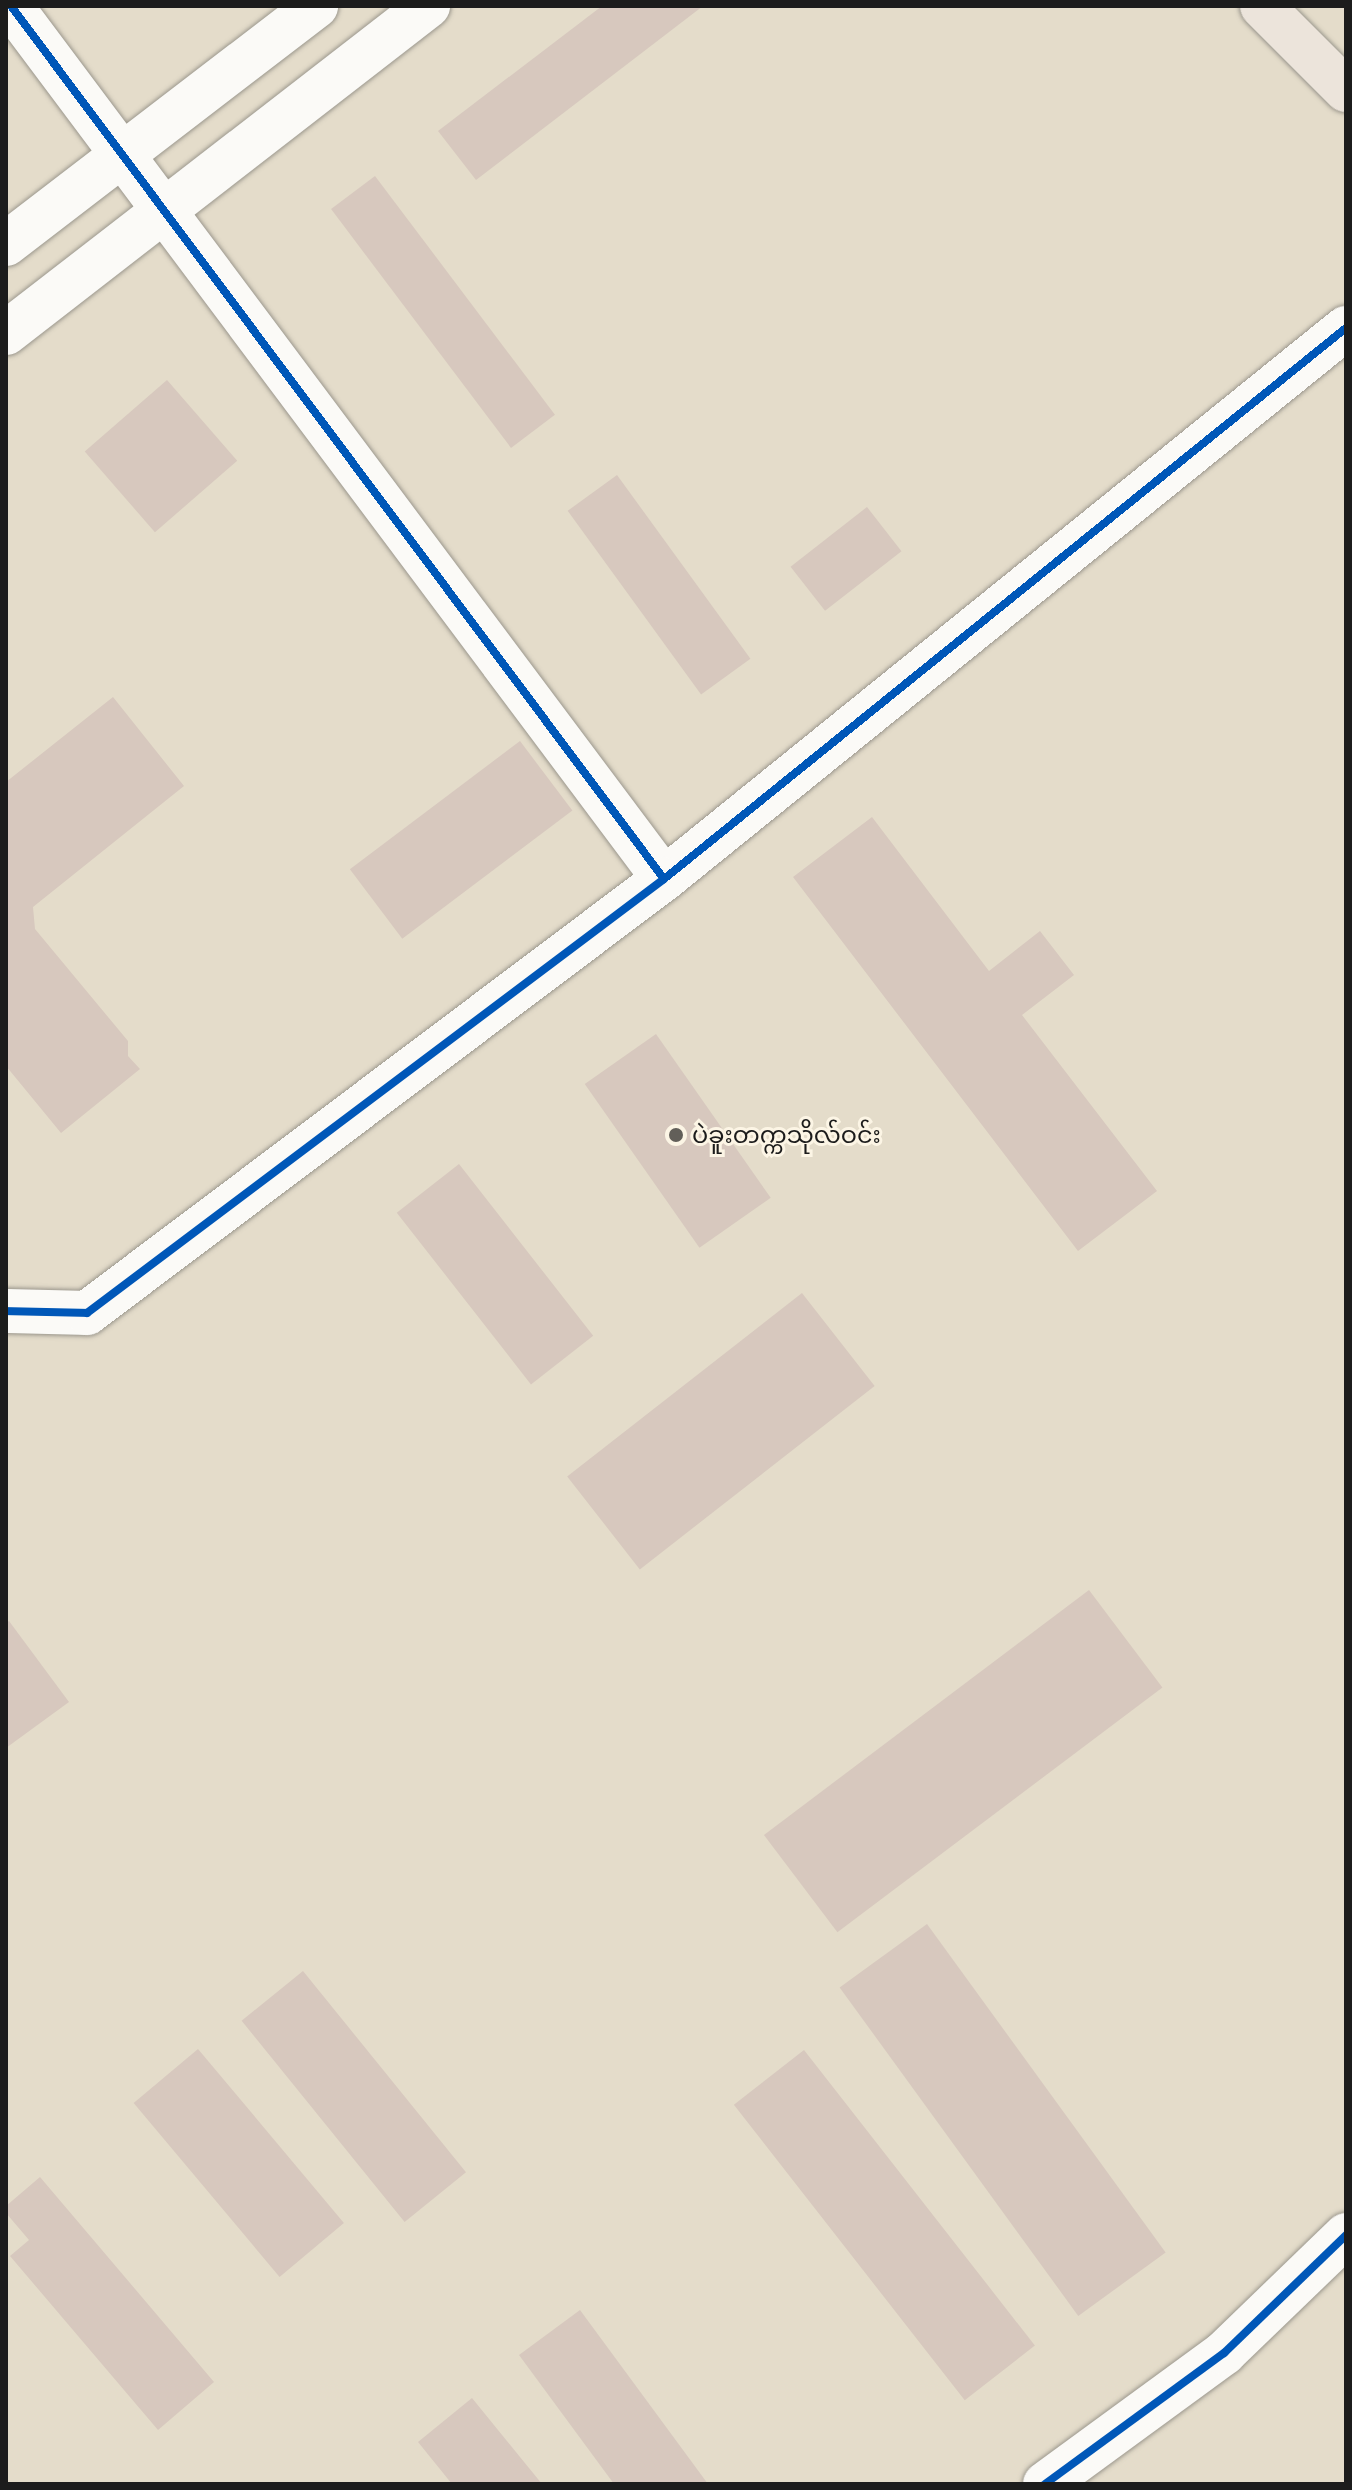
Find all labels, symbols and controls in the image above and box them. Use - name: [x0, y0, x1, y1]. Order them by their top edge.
- place label: ပဲခူးတက္ကသိုလ်ဝင်း: [692, 1121, 881, 1149]
- marker: ပဲခူးတက္ကသိုလ်ဝင်း: [667, 1126, 685, 1144]

